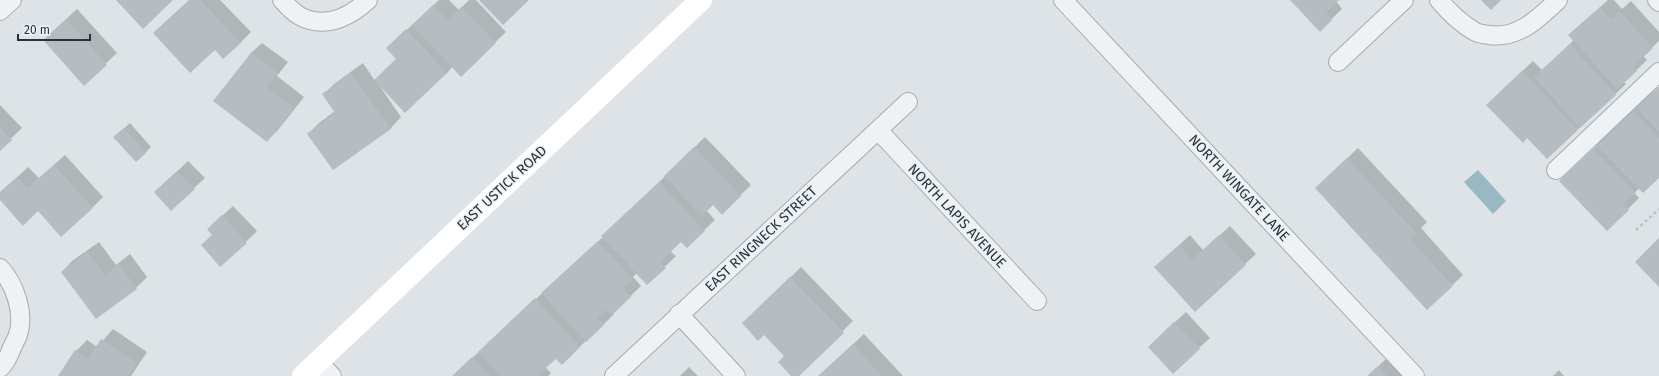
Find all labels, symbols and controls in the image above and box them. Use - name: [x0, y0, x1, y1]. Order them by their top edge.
- scale bar: [18, 16, 90, 42]
- text: 20 m: [24, 23, 50, 37]
- street label: NORTH WINGATE LANE: [1185, 131, 1293, 245]
- street label: EAST USTICK ROAD: [454, 142, 550, 234]
- street label: NORTH LAPIS AVENUE: [904, 160, 1010, 272]
- street label: EAST RINGNECK STREET: [702, 182, 821, 295]

